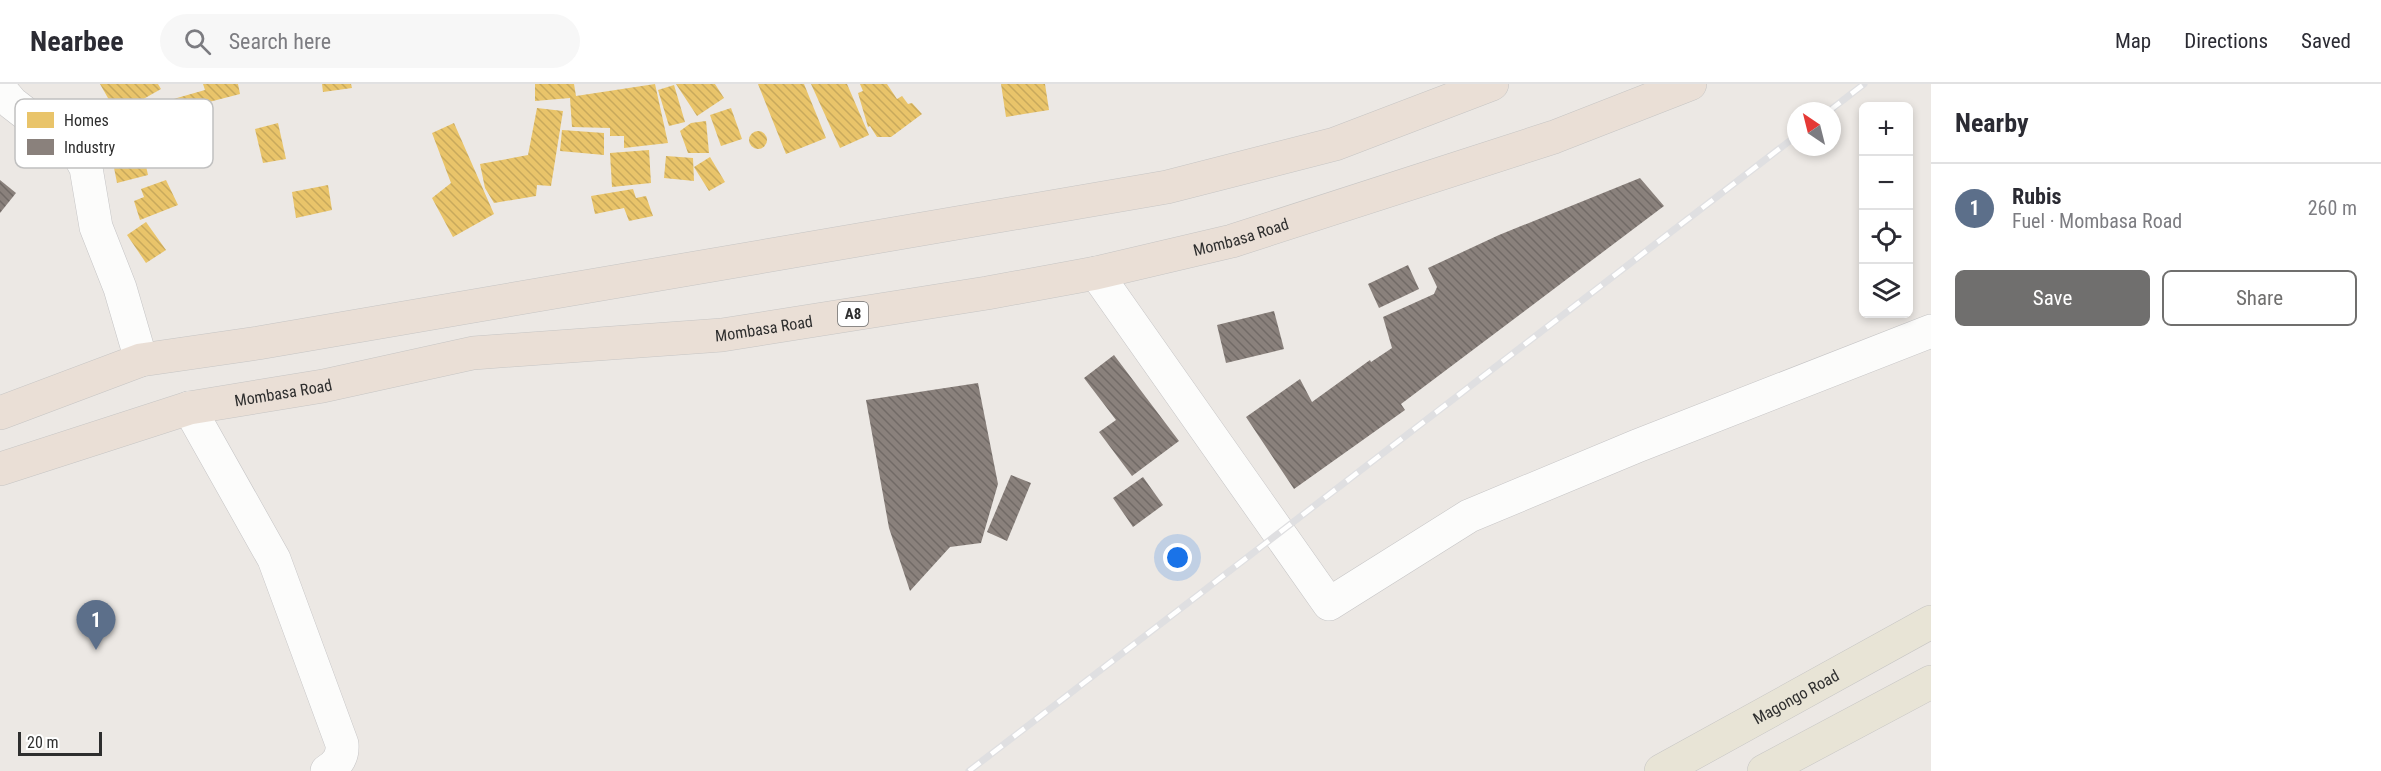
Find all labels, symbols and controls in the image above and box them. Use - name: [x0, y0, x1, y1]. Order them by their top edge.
- search box: [160, 14, 580, 68]
- text: Nearbee: [30, 25, 124, 58]
- icon: search: [181, 25, 214, 58]
- text: Search here: [229, 29, 331, 54]
- text: Map: [2115, 29, 2151, 53]
- text: Directions: [2184, 29, 2268, 53]
- text: Saved: [2301, 29, 2351, 53]
- legend: [15, 99, 213, 168]
- north arrow: [1787, 102, 1841, 156]
- map controls: [1859, 102, 1913, 318]
- button: +: [1859, 102, 1913, 156]
- text: Nearby: [1955, 108, 2029, 138]
- text: Homes: [64, 111, 109, 130]
- text: Industry: [64, 138, 115, 157]
- button: −: [1859, 156, 1913, 210]
- text: Rubis: [2012, 184, 2061, 209]
- text: 1: [1969, 196, 1980, 220]
- text: 260 m: [2308, 196, 2357, 220]
- text: Fuel · Mombasa Road: [2012, 209, 2182, 233]
- button: locate: [1859, 210, 1913, 264]
- street label: Mombasa Road: [1191, 214, 1291, 259]
- button: layers: [1859, 264, 1913, 318]
- button: Save: [1955, 270, 2150, 326]
- button: Share: [2162, 270, 2357, 326]
- road number: A8: [838, 302, 868, 326]
- street label: Mombasa Road: [714, 311, 814, 345]
- street label: Mombasa Road: [233, 375, 334, 410]
- your location: [1163, 543, 1192, 572]
- pin: 1: [76, 600, 116, 650]
- street label: Magongo Road: [1750, 665, 1842, 728]
- scale bar: [18, 729, 102, 756]
- text: 20 m: [27, 733, 59, 752]

